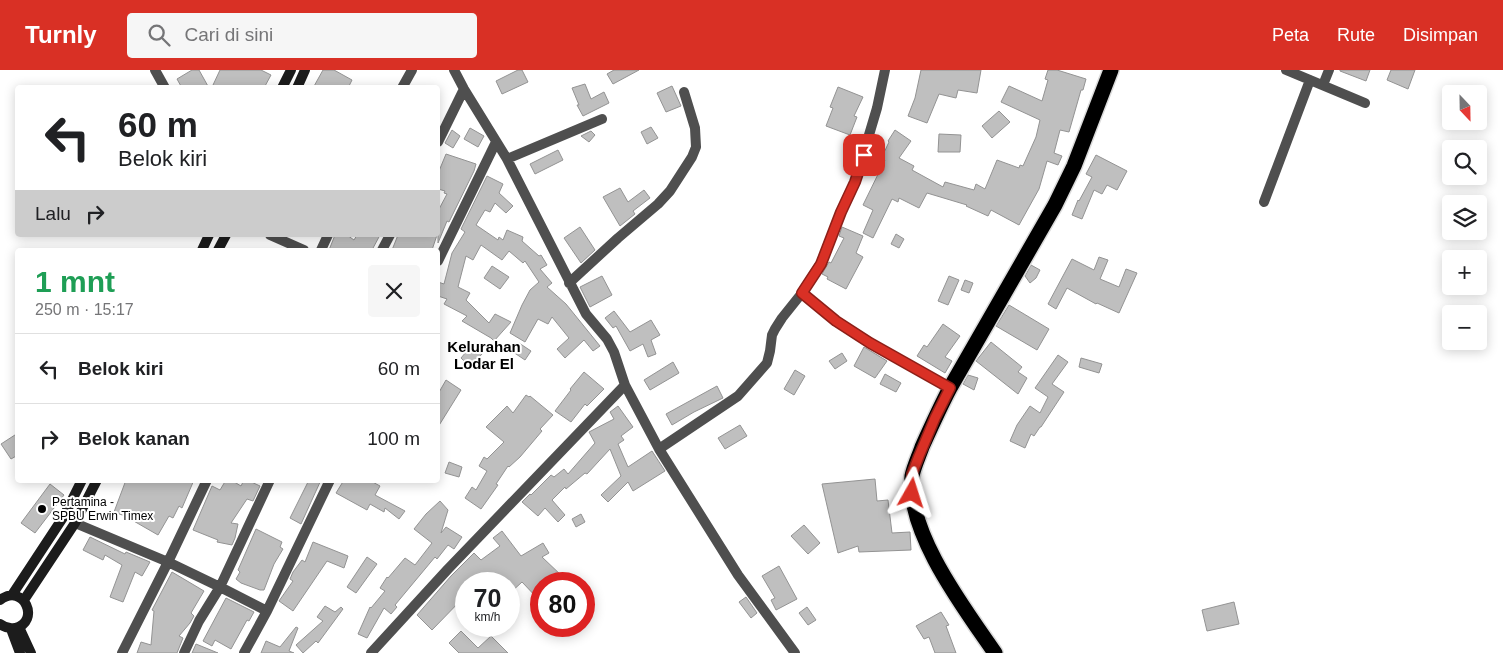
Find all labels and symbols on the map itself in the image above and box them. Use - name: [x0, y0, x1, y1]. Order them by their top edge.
- north arrow: [1442, 85, 1488, 130]
- pin: [843, 134, 885, 176]
- district label: Kelurahan Lodar El: [447, 338, 521, 372]
- position arrow: [885, 466, 937, 518]
- place label: Pertamina - SPBU Erwin Timex: [52, 495, 153, 523]
- marker: Pertamina - SPBU Erwin Timex: [36, 503, 48, 515]
- speed limit sign: 80: [530, 572, 595, 637]

